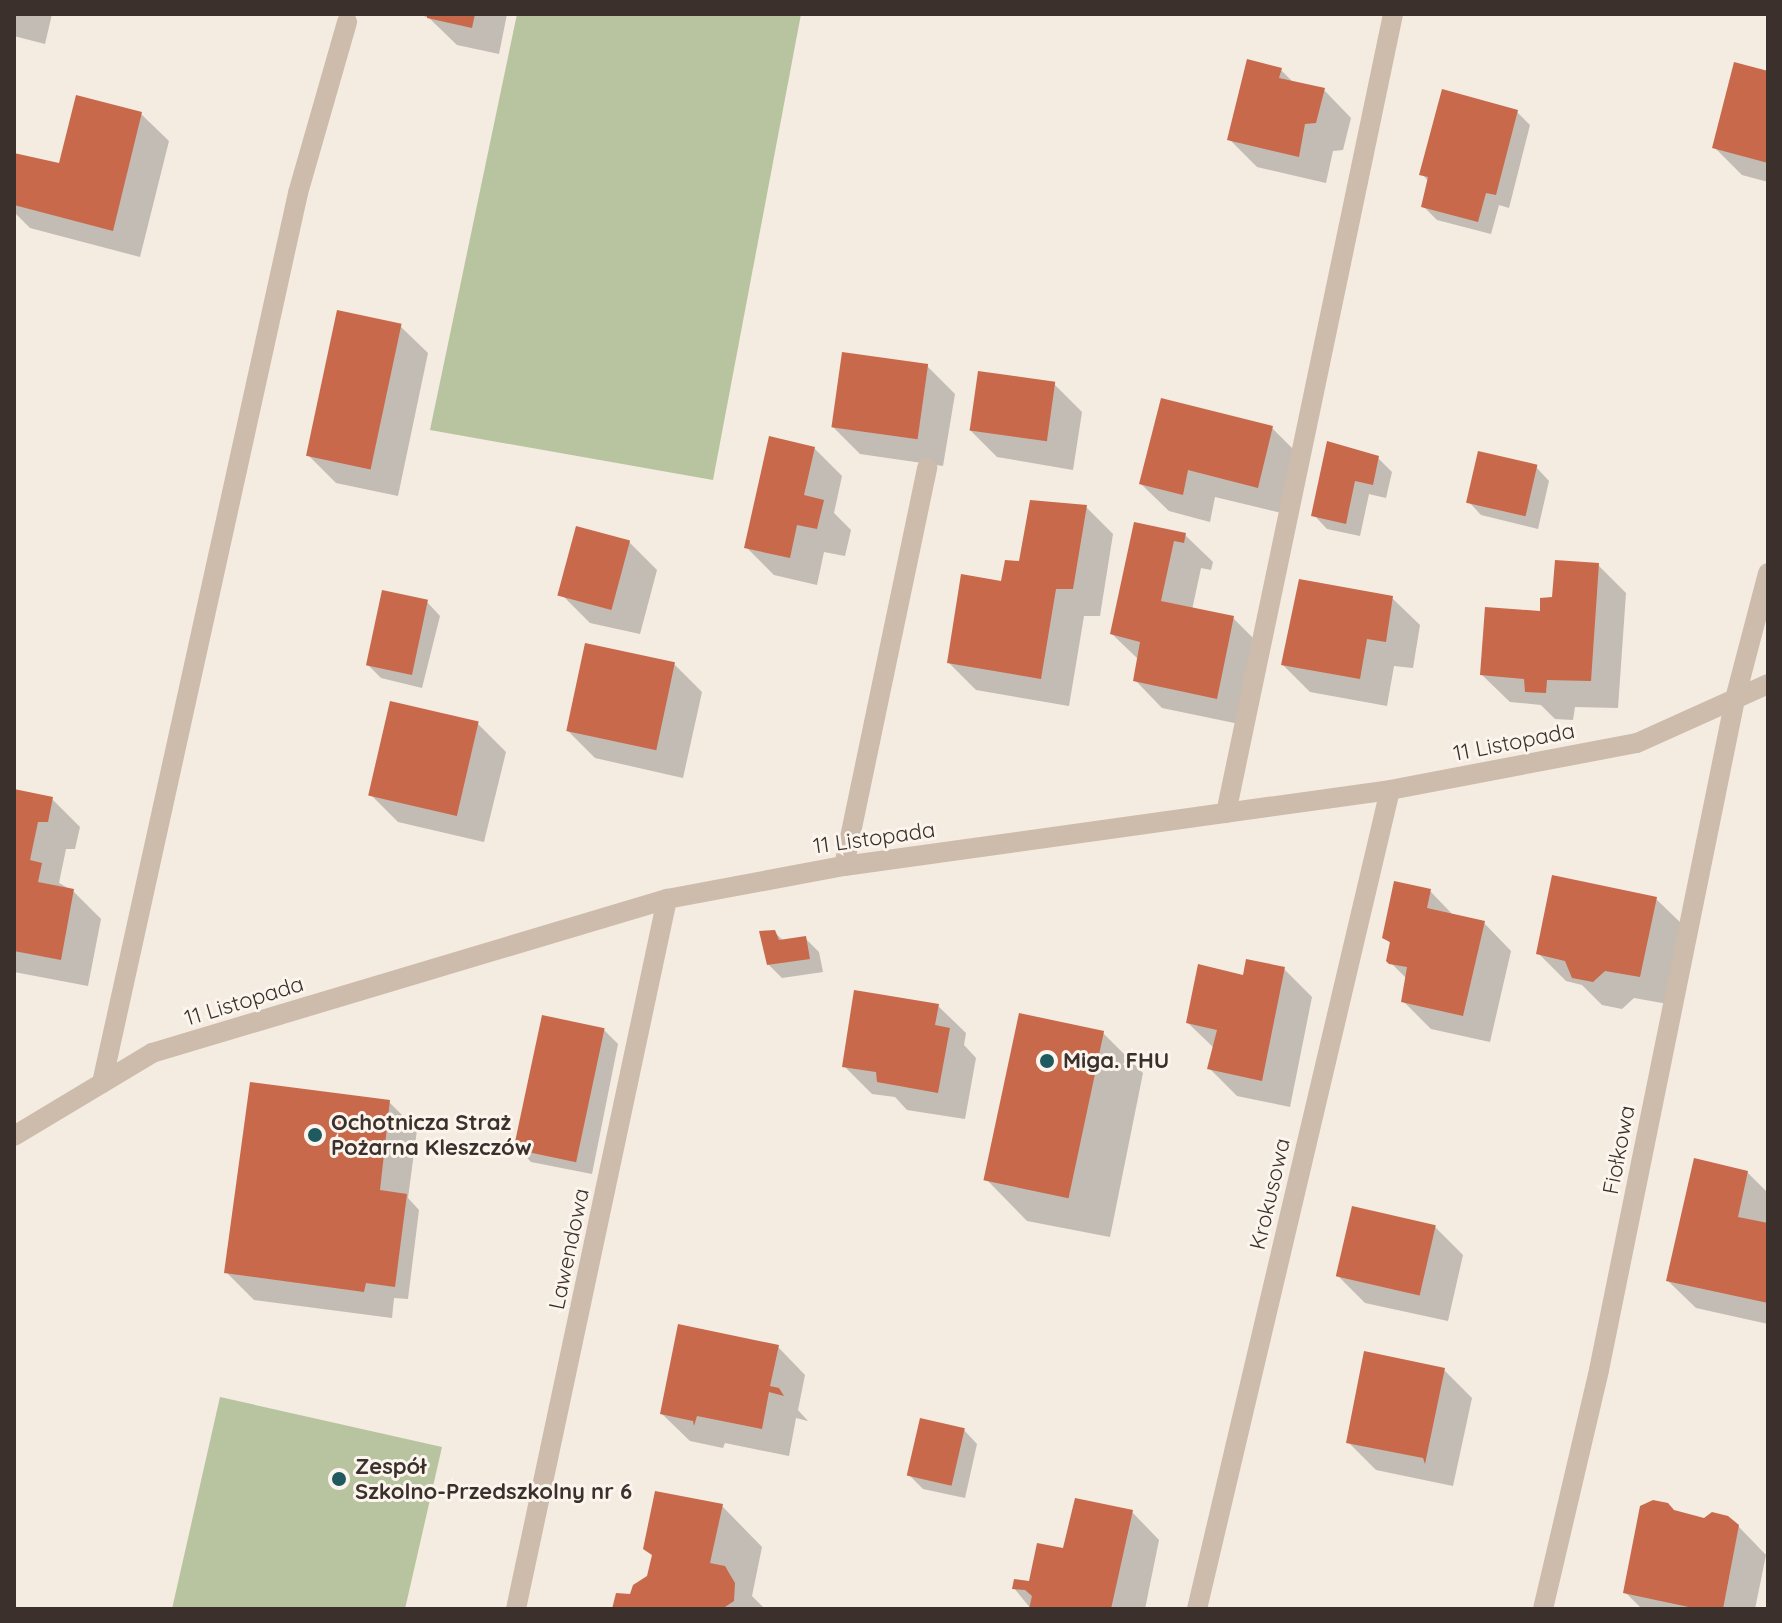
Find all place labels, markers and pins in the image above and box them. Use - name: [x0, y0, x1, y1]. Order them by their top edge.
- place label: Miga. FHU: [1063, 1048, 1169, 1074]
- marker: Miga. FHU: [1038, 1052, 1056, 1070]
- place label: Ochotnicza Straż Pożarna Kleszczów: [331, 1109, 532, 1160]
- marker: Ochotnicza Straż Pożarna Kleszczów: [306, 1126, 324, 1144]
- place label: Zespół Szkolno-Przedszkolny nr 6: [355, 1453, 632, 1504]
- marker: Zespół Szkolno-Przedszkolny nr 6: [330, 1470, 348, 1488]

